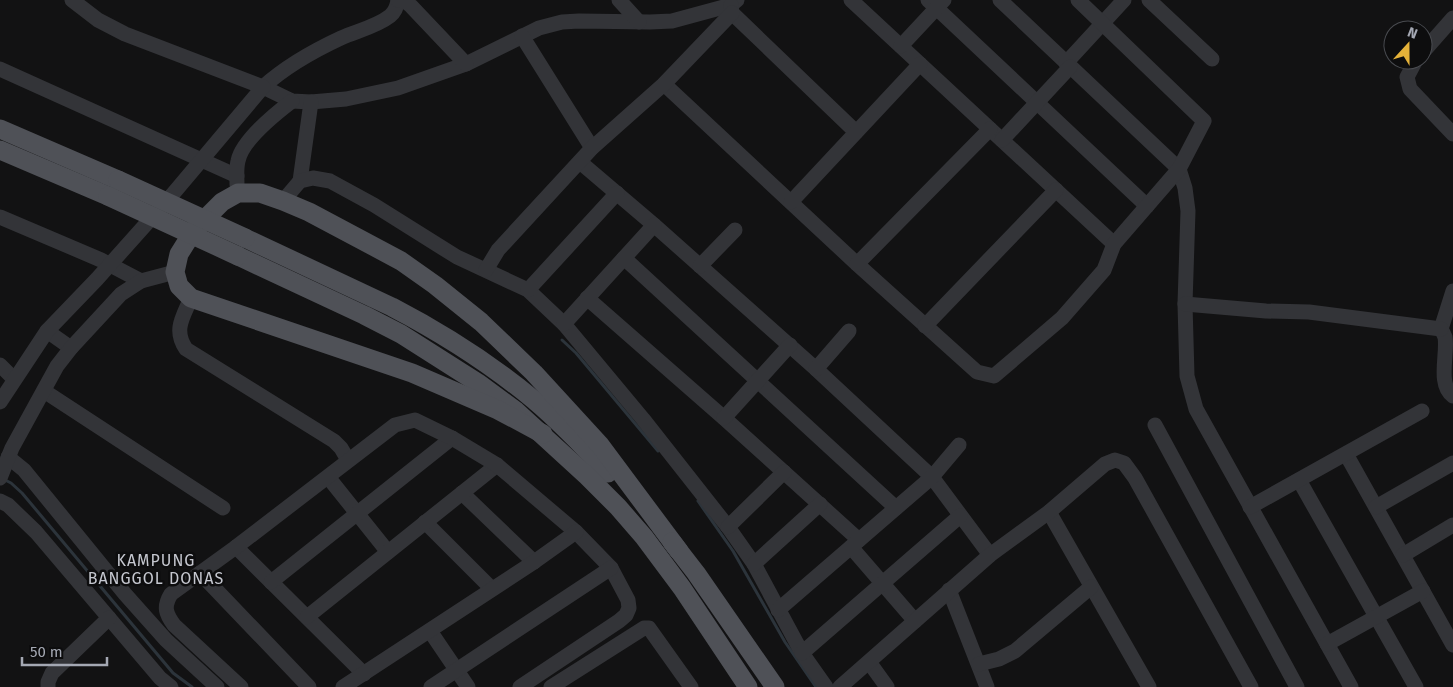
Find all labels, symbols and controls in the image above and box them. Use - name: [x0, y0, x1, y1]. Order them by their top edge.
- north arrow: [1383, 20, 1433, 70]
- text: N: [1405, 24, 1420, 43]
- district label: KAMPUNG BANGGOL DONAS: [88, 551, 224, 588]
- scale bar: [22, 634, 108, 666]
- text: 50 m: [30, 643, 63, 661]

